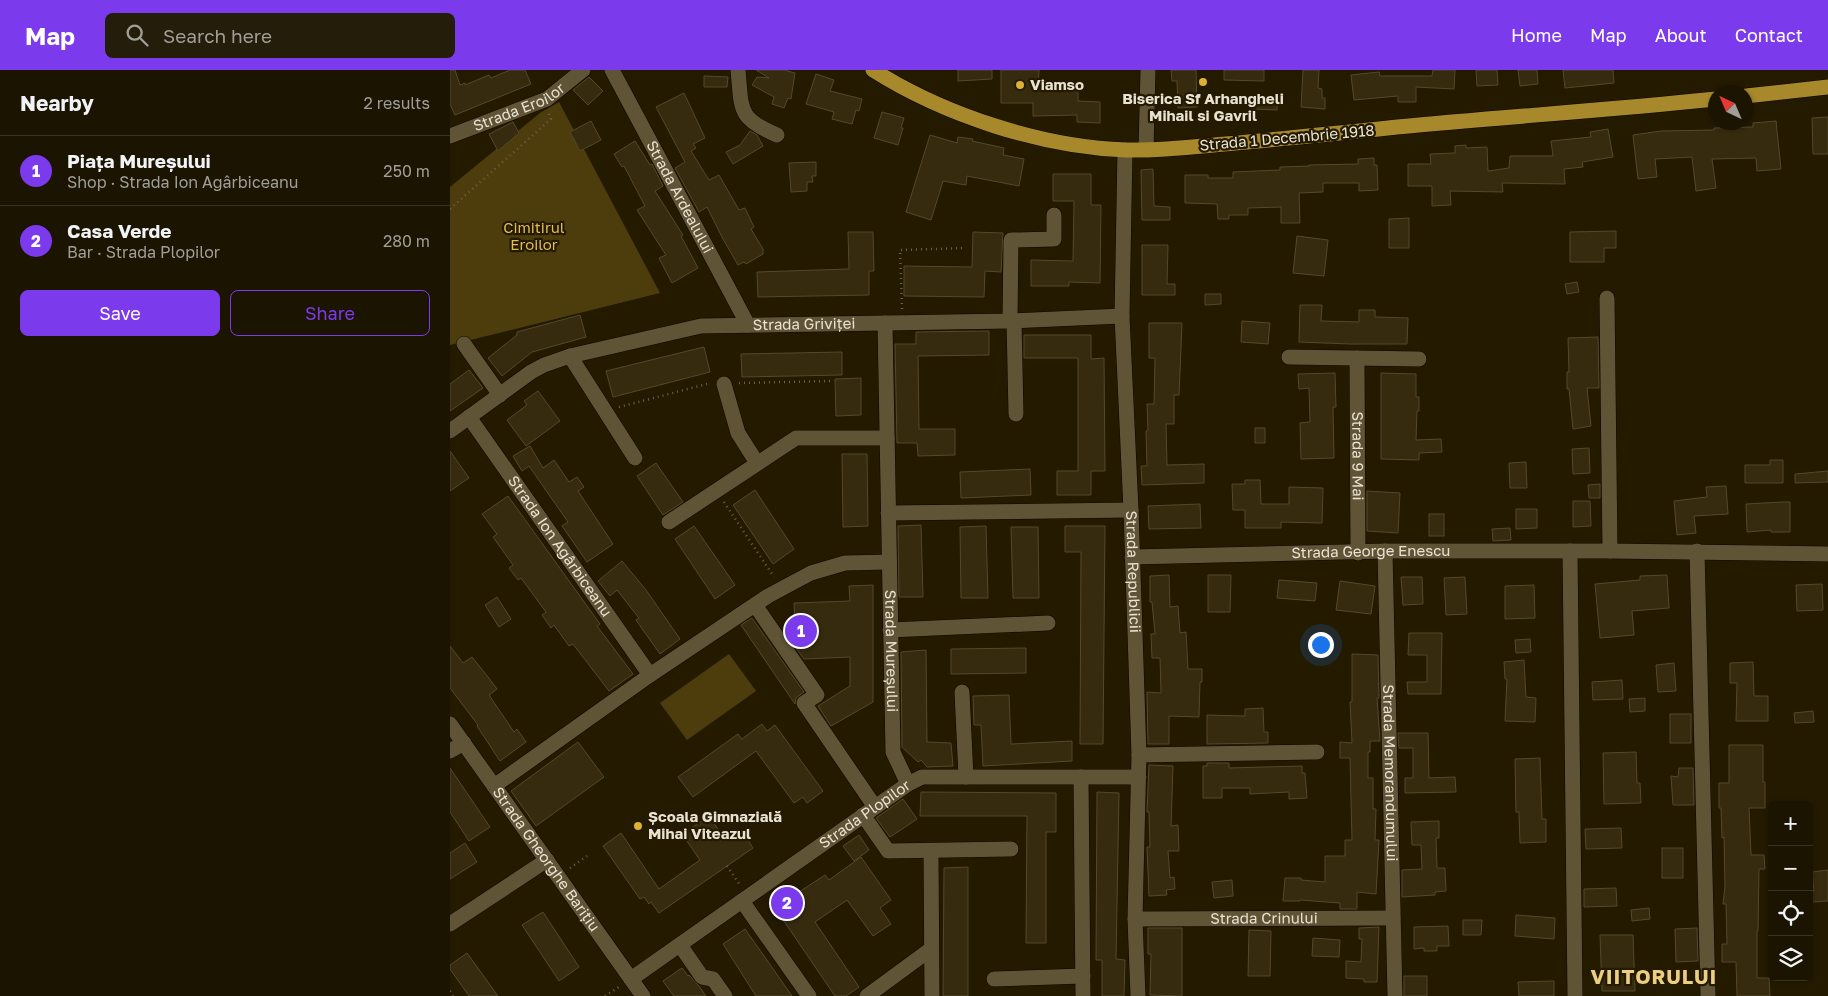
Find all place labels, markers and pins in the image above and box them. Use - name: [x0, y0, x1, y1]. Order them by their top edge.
- place label: Viamso: [1030, 75, 1084, 93]
- marker: Biserica Sf Arhangheli Mihail si Gavril: [1197, 76, 1209, 88]
- marker: Viamso: [1014, 79, 1026, 91]
- place label: Biserica Sf Arhangheli Mihail si Gavril: [1122, 89, 1284, 124]
- pin: 1: [785, 612, 817, 650]
- place label: Școala Gimnazială Mihai Viteazul: [648, 807, 782, 842]
- marker: Școala Gimnazială Mihai Viteazul: [632, 820, 644, 832]
- pin: 2: [771, 884, 803, 922]

